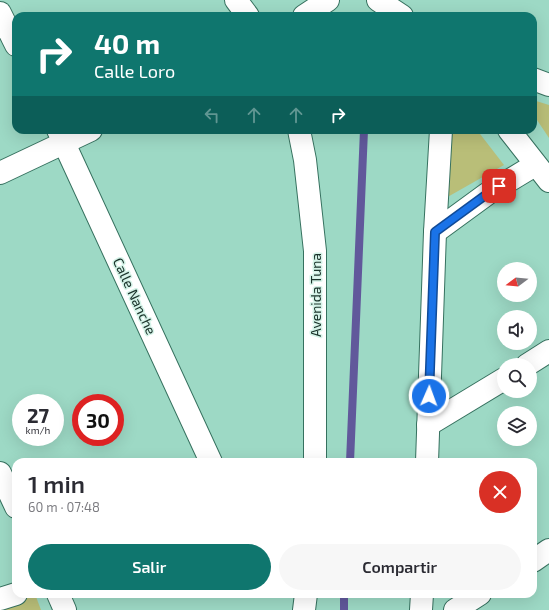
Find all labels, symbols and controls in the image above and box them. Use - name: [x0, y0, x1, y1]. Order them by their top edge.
- text: 40 m: [94, 26, 160, 60]
- icon: right: [28, 28, 80, 80]
- text: Calle Loro: [94, 60, 175, 82]
- icon: left: [201, 104, 223, 126]
- icon: ahead: [243, 104, 265, 126]
- icon: ahead: [285, 104, 307, 126]
- icon: right: [327, 104, 349, 126]
- pin: [482, 169, 516, 203]
- icon: arrive: [488, 175, 510, 197]
- street label: Avenida Tuna: [307, 253, 324, 337]
- street label: Calle Nanche: [110, 255, 160, 337]
- north arrow: [497, 262, 537, 302]
- map controls: [497, 262, 537, 446]
- button: sound: [497, 310, 537, 350]
- button: search: [497, 358, 537, 398]
- position arrow: [408, 375, 450, 417]
- speed limit sign: 30: [72, 394, 124, 446]
- text: 27: [27, 403, 49, 427]
- button: layers: [497, 406, 537, 446]
- text: km/h: [26, 424, 50, 436]
- text: 1 min: [28, 469, 85, 498]
- button: close: [479, 471, 521, 513]
- text: 60 m · 07:48: [28, 499, 100, 515]
- button: Salir: [28, 544, 271, 590]
- button: Compartir: [279, 544, 521, 590]

